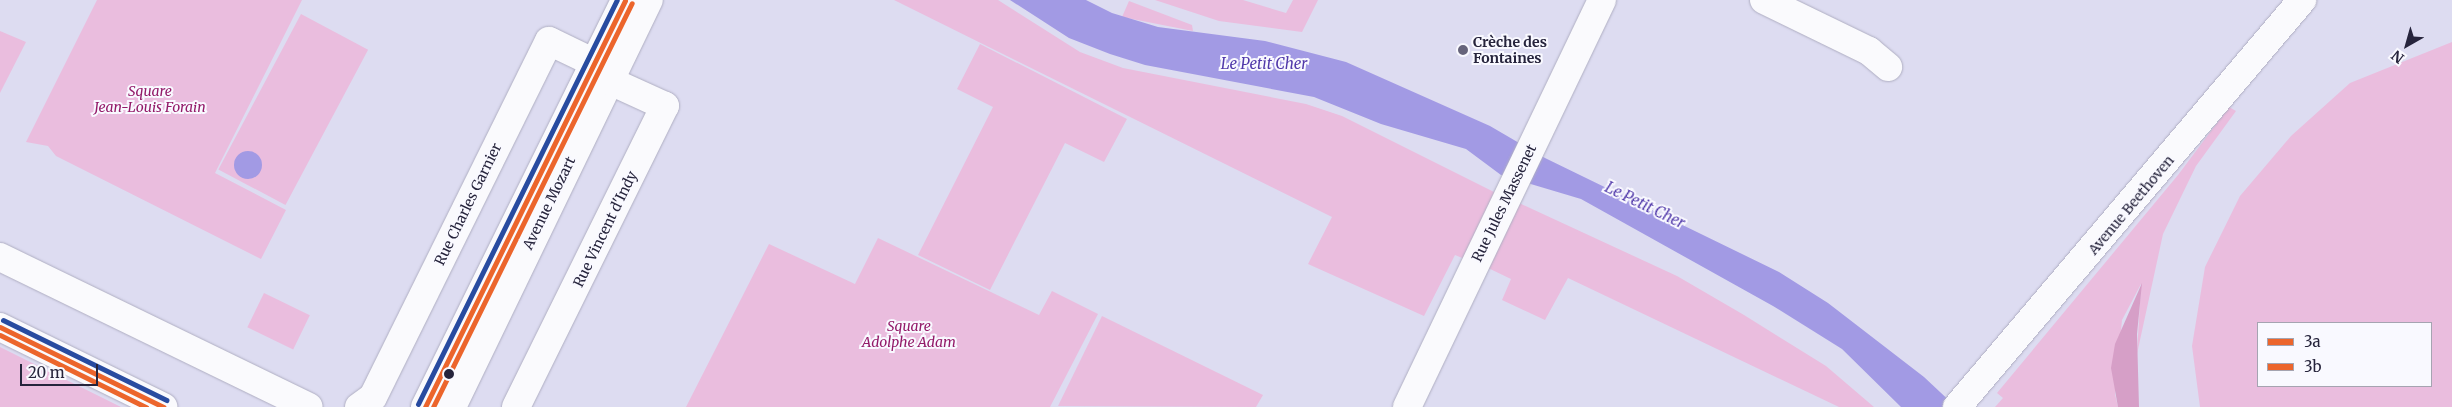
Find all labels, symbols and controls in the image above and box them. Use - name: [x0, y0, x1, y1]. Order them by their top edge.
- north arrow: [2382, 20, 2432, 70]
- place label: Crèche des Fontaines: [1473, 34, 1547, 66]
- marker: Crèche des Fontaines: [1457, 44, 1469, 56]
- text: N: [2388, 46, 2408, 67]
- water label: Le Petit Cher: [1221, 55, 1307, 73]
- park label: Square Jean-Louis Forain: [94, 83, 206, 115]
- street label: Rue Charles Garnier: [431, 140, 505, 268]
- street label: Rue Jules Massenet: [1468, 141, 1540, 265]
- street label: Avenue Beethoven: [2085, 152, 2177, 258]
- street label: Avenue Mozart: [519, 154, 579, 252]
- street label: Rue Vincent d'Indy: [570, 168, 640, 290]
- water label: Le Petit Cher: [1602, 178, 1688, 232]
- park label: Square Adolphe Adam: [862, 318, 956, 351]
- legend: [2257, 322, 2432, 387]
- text: 3a: [2304, 332, 2321, 351]
- scale bar: [22, 354, 100, 386]
- text: 3b: [2304, 357, 2321, 376]
- text: 20 m: [28, 363, 65, 382]
- unlabelled marker: [444, 369, 454, 379]

